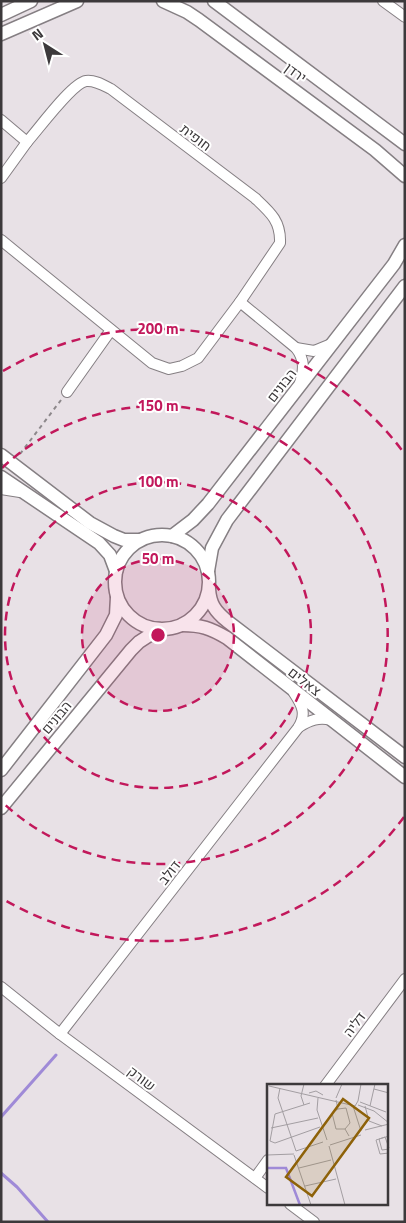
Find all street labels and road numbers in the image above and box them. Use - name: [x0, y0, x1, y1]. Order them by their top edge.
- street label: ירדן: [281, 57, 311, 87]
- street label: חופית: [176, 118, 216, 156]
- street label: הבונים: [261, 364, 301, 406]
- street label: צאלים: [284, 661, 326, 701]
- street label: הבונים: [36, 696, 76, 738]
- street label: דולב: [153, 855, 185, 889]
- street label: דליה: [338, 1007, 370, 1041]
- street label: שורק: [123, 1060, 161, 1096]

